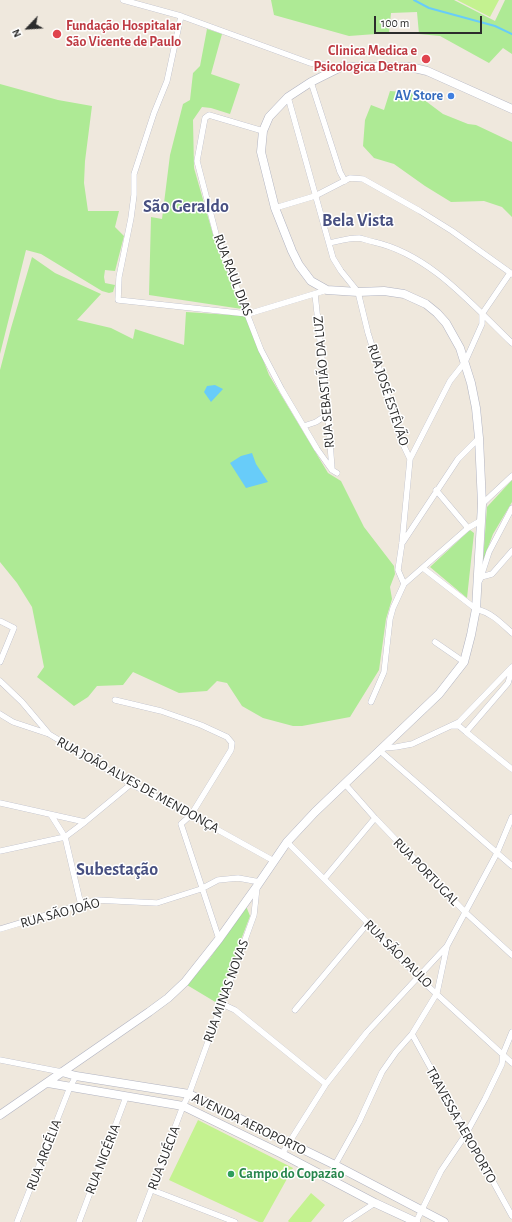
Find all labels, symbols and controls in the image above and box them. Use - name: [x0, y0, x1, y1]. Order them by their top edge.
- north arrow: [8, 8, 48, 48]
- scale bar: [376, 8, 484, 34]
- text: 100 m: [381, 17, 409, 29]
- place label: Fundação Hospitalar São Vicente de Paulo: [66, 18, 181, 50]
- text: N: [10, 27, 23, 39]
- marker: Fundação Hospitalar São Vicente de Paulo: [51, 28, 63, 40]
- place label: Clinica Medica e Psicologica Detran: [314, 43, 417, 76]
- marker: Clinica Medica e Psicologica Detran: [420, 53, 432, 65]
- place label: AV Store: [395, 88, 443, 104]
- marker: AV Store: [446, 91, 456, 101]
- district label: São Geraldo: [143, 196, 229, 218]
- district label: Bela Vista: [322, 210, 394, 232]
- street label: RUA RAUL DIAS: [210, 232, 256, 318]
- street label: RUA SEBASTIÃO DA LUZ: [310, 315, 338, 449]
- street label: RUA JOSÉ ESTÊVÃO: [364, 342, 412, 448]
- street label: RUA JOÃO ALVES DE MENDONÇA: [54, 733, 222, 837]
- street label: RUA PORTUGAL: [389, 835, 463, 909]
- district label: Subestação: [76, 859, 158, 881]
- street label: RUA SÃO JOÃO: [18, 894, 102, 932]
- street label: RUA SÃO PAULO: [360, 916, 436, 992]
- street label: RUA MINAS NOVAS: [200, 937, 252, 1045]
- street label: TRAVESSA AEROPORTO: [422, 1064, 500, 1186]
- street label: AVENIDA AEROPORTO: [189, 1089, 309, 1159]
- street label: RUA ARGÉLIA: [23, 1117, 65, 1193]
- street label: RUA NIGÉRIA: [82, 1121, 124, 1197]
- street label: RUA SUÉCIA: [144, 1124, 184, 1192]
- place label: Campo do Copazão: [239, 1166, 344, 1182]
- marker: Campo do Copazão: [226, 1169, 236, 1179]

